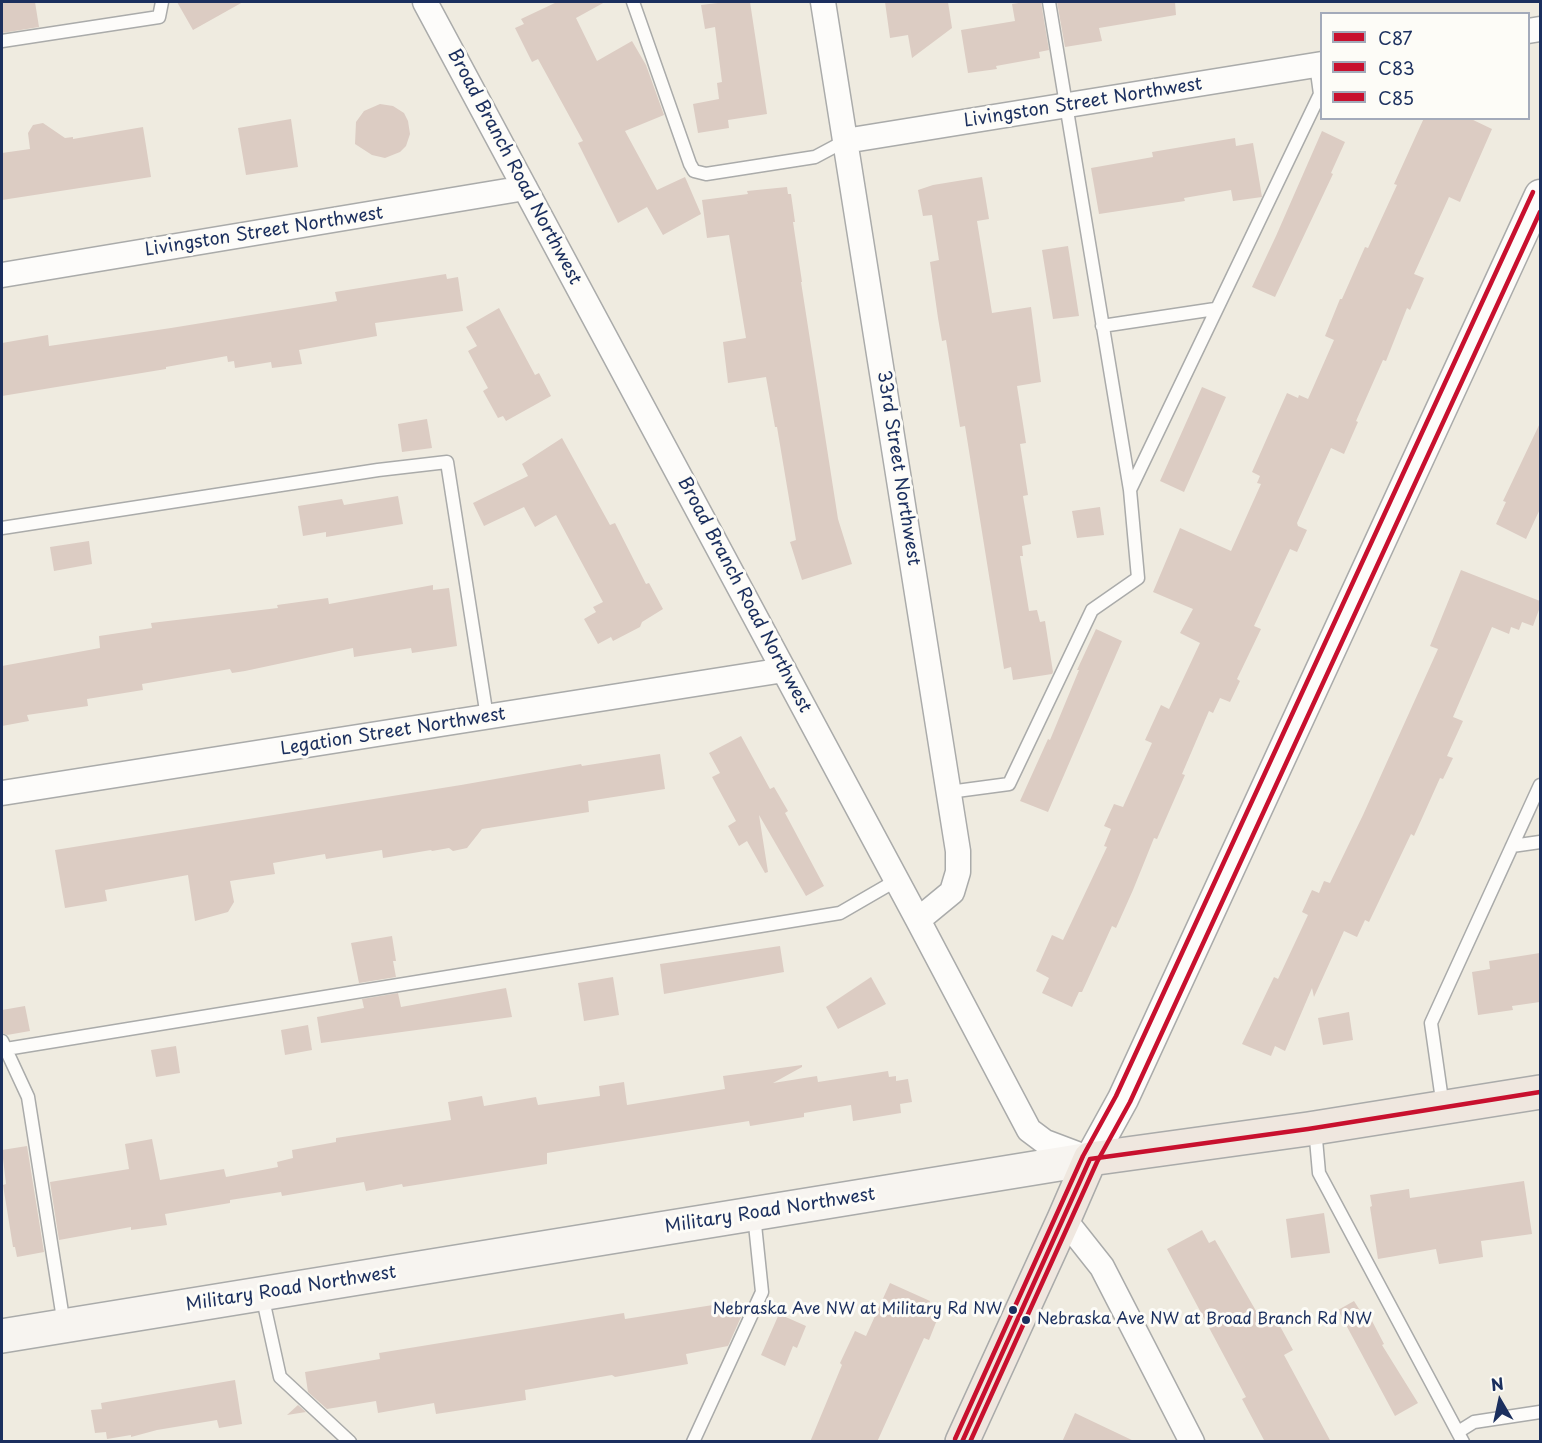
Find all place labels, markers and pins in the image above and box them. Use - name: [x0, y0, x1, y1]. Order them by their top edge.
- place label: Nebraska Ave NW at Military Rd NW: [713, 1300, 1002, 1320]
- marker: Nebraska Ave NW at Military Rd NW: [1007, 1304, 1019, 1316]
- place label: Nebraska Ave NW at Broad Branch Rd NW: [1037, 1310, 1372, 1330]
- marker: Nebraska Ave NW at Broad Branch Rd NW: [1020, 1314, 1032, 1326]

